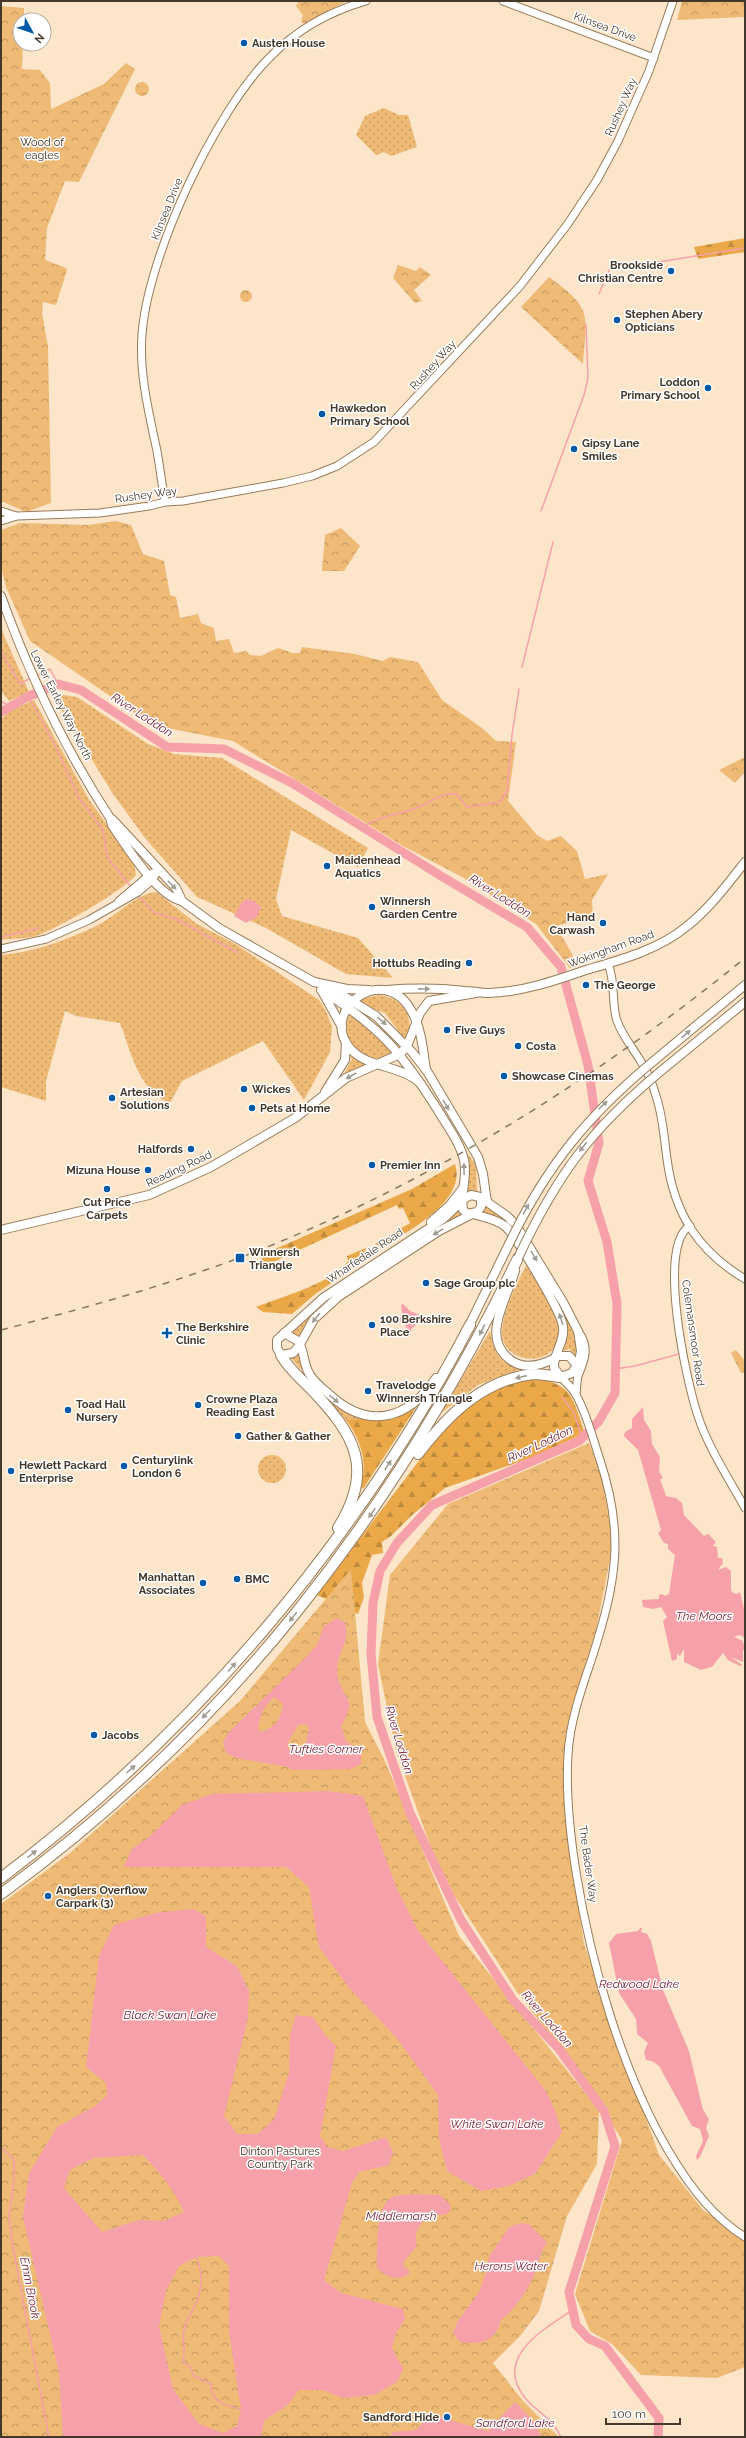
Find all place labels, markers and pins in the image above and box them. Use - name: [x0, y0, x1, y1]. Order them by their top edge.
- place label: Austen House: [252, 37, 326, 50]
- marker: Austen House: [239, 38, 249, 48]
- place label: Brookside Christian Centre: [578, 259, 663, 285]
- marker: Brookside Christian Centre: [666, 266, 676, 276]
- place label: Stephen Abery Opticians: [625, 308, 703, 334]
- marker: Stephen Abery Opticians: [612, 315, 622, 325]
- place label: Loddon Primary School: [620, 376, 700, 402]
- marker: Loddon Primary School: [703, 383, 713, 393]
- place label: Hawkedon Primary School: [330, 402, 410, 428]
- marker: Hawkedon Primary School: [317, 409, 327, 419]
- place label: Gipsy Lane Smiles: [582, 437, 640, 463]
- marker: Gipsy Lane Smiles: [569, 444, 579, 454]
- place label: Maidenhead Aquatics: [335, 854, 401, 880]
- marker: Maidenhead Aquatics: [322, 861, 332, 871]
- place label: Winnersh Garden Centre: [380, 895, 458, 921]
- marker: Winnersh Garden Centre: [367, 902, 377, 912]
- place label: Hand Carwash: [549, 911, 595, 937]
- marker: Hand Carwash: [598, 918, 608, 928]
- place label: Hottubs Reading: [373, 957, 461, 970]
- marker: Hottubs Reading: [464, 958, 474, 968]
- place label: The George: [594, 979, 656, 992]
- marker: The George: [581, 980, 591, 990]
- place label: Five Guys: [455, 1024, 506, 1037]
- marker: Five Guys: [442, 1025, 452, 1035]
- place label: Costa: [526, 1040, 556, 1053]
- marker: Costa: [513, 1041, 523, 1051]
- place label: Showcase Cinemas: [512, 1070, 614, 1083]
- marker: Showcase Cinemas: [499, 1071, 509, 1081]
- place label: Wickes: [252, 1083, 291, 1096]
- marker: Wickes: [239, 1084, 249, 1094]
- place label: Artesian Solutions: [120, 1086, 170, 1112]
- marker: Artesian Solutions: [107, 1093, 117, 1103]
- place label: Pets at Home: [260, 1102, 331, 1115]
- marker: Pets at Home: [247, 1103, 257, 1113]
- place label: Halfords: [138, 1143, 184, 1156]
- marker: Halfords: [186, 1144, 196, 1154]
- place label: Premier Inn: [380, 1159, 441, 1172]
- marker: Premier Inn: [367, 1160, 377, 1170]
- place label: Mizuna House: [66, 1164, 140, 1177]
- marker: Mizuna House: [143, 1165, 153, 1175]
- marker: Cut Price Carpets: [102, 1184, 112, 1194]
- place label: Cut Price Carpets: [83, 1196, 131, 1222]
- place label: Winnersh Triangle: [249, 1246, 300, 1272]
- marker: Winnersh Triangle: [234, 1252, 246, 1264]
- place label: Sage Group plc: [434, 1277, 515, 1290]
- marker: Sage Group plc: [421, 1278, 431, 1288]
- place label: 100 Berkshire Place: [380, 1313, 452, 1339]
- marker: 100 Berkshire Place: [367, 1320, 377, 1330]
- place label: The Berkshire Clinic: [176, 1321, 249, 1347]
- marker: The Berkshire Clinic: [161, 1327, 173, 1339]
- place label: Travelodge Winnersh Triangle: [376, 1379, 473, 1405]
- marker: Travelodge Winnersh Triangle: [363, 1386, 373, 1396]
- place label: Crowne Plaza Reading East: [206, 1393, 278, 1419]
- place label: Toad Hall Nursery: [76, 1398, 126, 1424]
- marker: Crowne Plaza Reading East: [193, 1400, 203, 1410]
- marker: Toad Hall Nursery: [63, 1405, 73, 1415]
- place label: Gather & Gather: [246, 1430, 332, 1443]
- marker: Gather & Gather: [233, 1431, 243, 1441]
- place label: Centurylink London 6: [132, 1454, 194, 1480]
- place label: Hewlett Packard Enterprise: [19, 1459, 107, 1485]
- marker: Centurylink London 6: [119, 1461, 129, 1471]
- marker: Hewlett Packard Enterprise: [6, 1466, 16, 1476]
- place label: Manhattan Associates: [138, 1571, 196, 1597]
- place label: BMC: [245, 1573, 270, 1586]
- marker: BMC: [232, 1574, 242, 1584]
- marker: Manhattan Associates: [198, 1578, 208, 1588]
- place label: Jacobs: [102, 1729, 139, 1742]
- marker: Jacobs: [89, 1730, 99, 1740]
- place label: Anglers Overflow Carpark (3): [56, 1884, 148, 1910]
- marker: Anglers Overflow Carpark (3): [43, 1891, 53, 1901]
- place label: Sandford Hide: [363, 2411, 439, 2424]
- marker: Sandford Hide: [442, 2412, 452, 2422]

